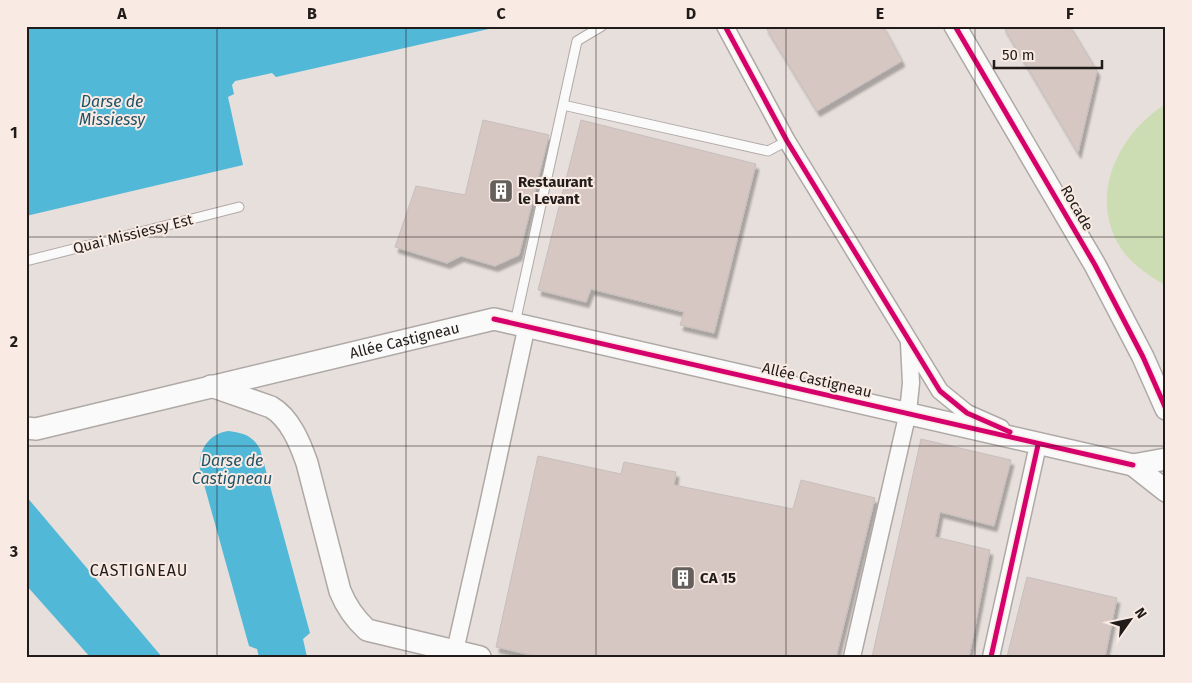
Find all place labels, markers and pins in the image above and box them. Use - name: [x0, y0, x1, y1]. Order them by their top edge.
- place label: Restaurant le Levant: [518, 173, 593, 208]
- building icon: Restaurant le Levant: [488, 178, 514, 204]
- building icon: CA 15: [670, 565, 696, 591]
- place label: CA 15: [700, 569, 736, 587]

